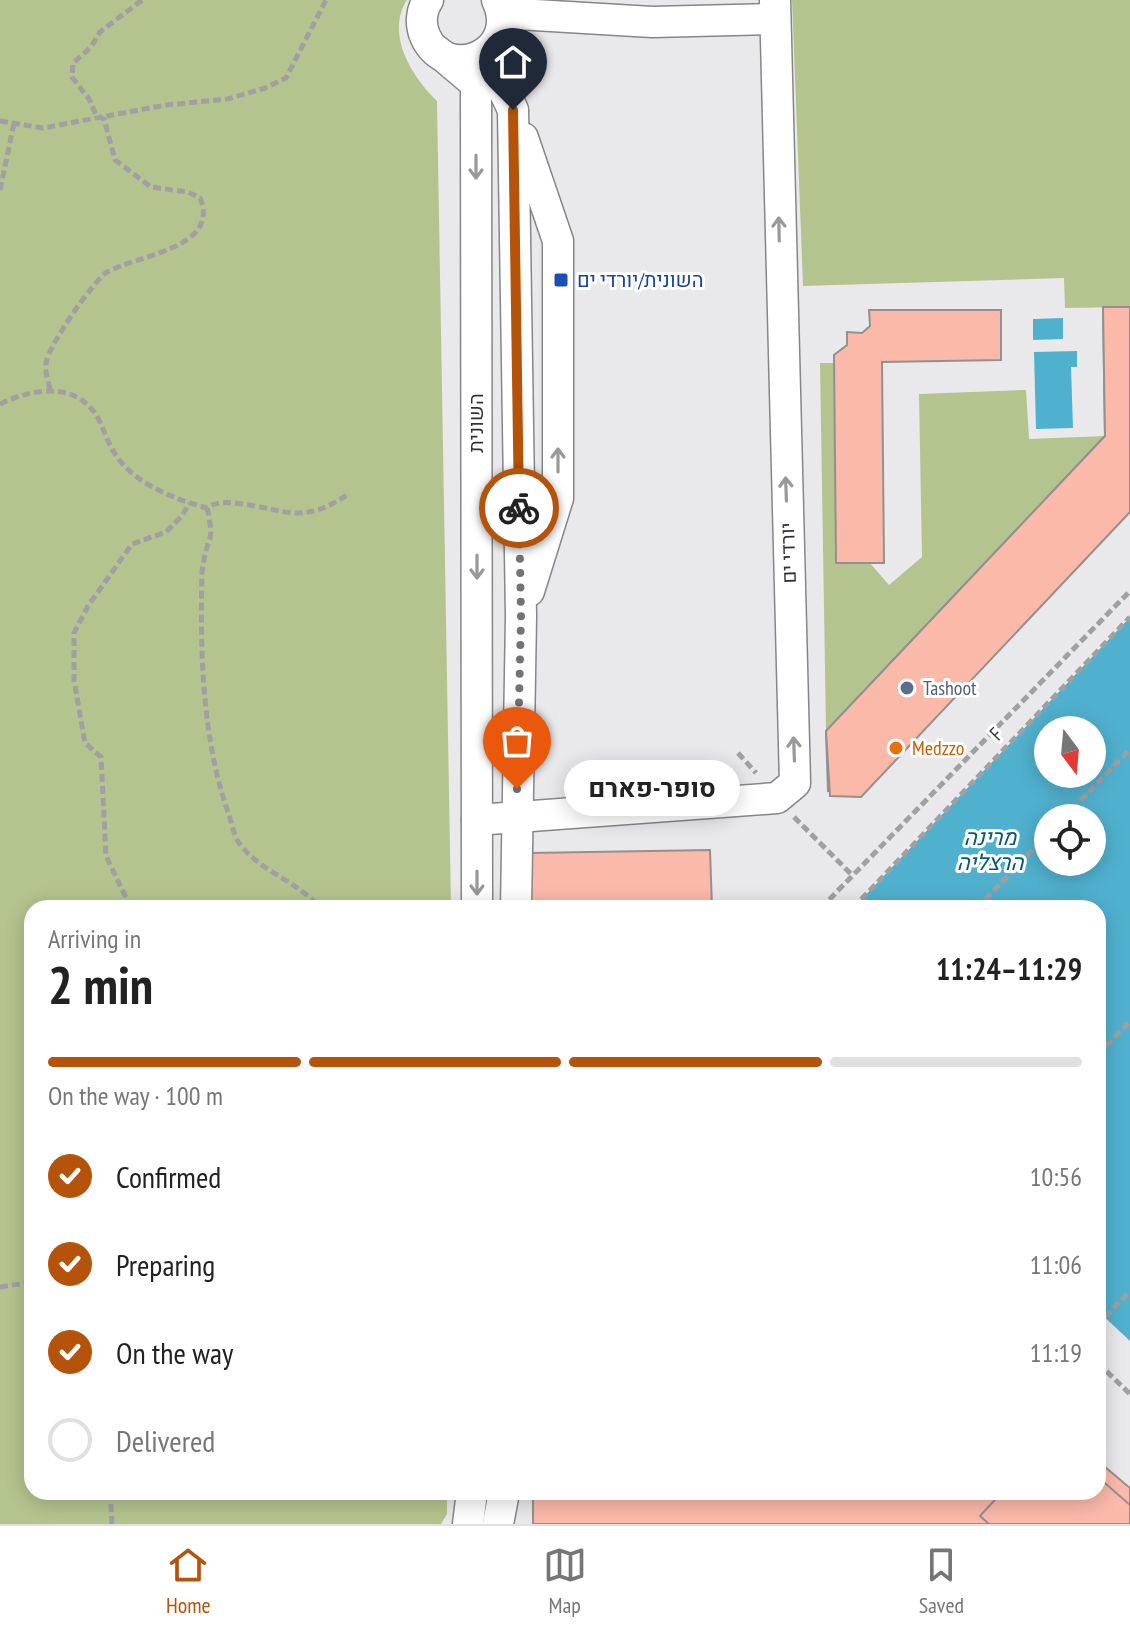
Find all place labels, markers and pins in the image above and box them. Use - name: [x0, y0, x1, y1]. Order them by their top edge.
- pin: [479, 28, 547, 110]
- place label: השונית/יורדי ים: [577, 267, 703, 293]
- marker: השונית/יורדי ים: [552, 271, 570, 289]
- place label: Tashoot: [923, 675, 977, 701]
- marker: Tashoot: [898, 679, 916, 697]
- pin: [483, 707, 551, 789]
- place label: Medzzo: [912, 735, 964, 761]
- marker: Medzzo: [887, 739, 905, 757]
- callout: סופר-פארם: [565, 761, 741, 817]

